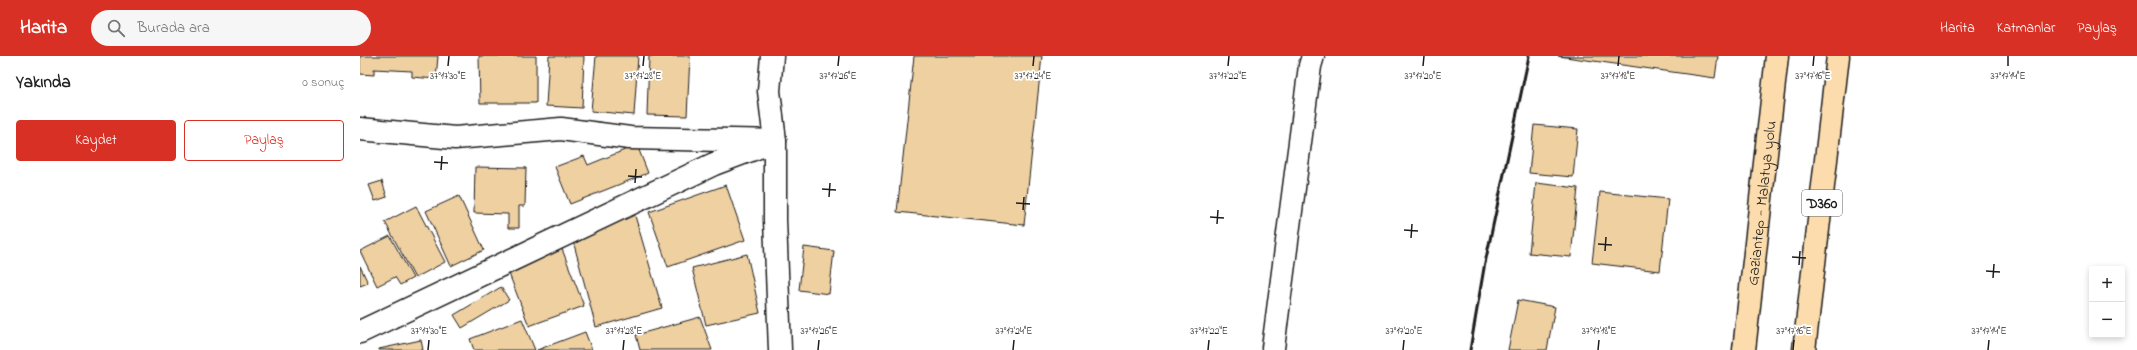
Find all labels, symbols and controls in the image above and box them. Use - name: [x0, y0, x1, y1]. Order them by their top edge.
- search box: [91, 10, 371, 46]
- text: Harita: [20, 15, 67, 42]
- icon: search: [105, 17, 127, 39]
- text: Burada ara: [137, 17, 210, 39]
- text: Harita: [1940, 18, 1975, 39]
- text: Katmanlar: [1997, 18, 2055, 39]
- text: Paylaş: [2077, 18, 2117, 39]
- text: 37°17'30"E: [430, 69, 466, 84]
- text: 37°17'28"E: [625, 69, 661, 84]
- text: 37°17'26"E: [819, 69, 857, 84]
- text: 37°17'24"E: [1015, 69, 1051, 84]
- text: 37°17'22"E: [1209, 69, 1247, 84]
- text: 37°17'20"E: [1405, 69, 1441, 84]
- text: 37°17'18"E: [1601, 69, 1635, 84]
- text: 37°17'16"E: [1795, 69, 1831, 84]
- text: 37°17'14"E: [1991, 69, 2025, 84]
- text: Yakında: [16, 70, 71, 95]
- text: 0 sonuç: [302, 73, 344, 92]
- street label: Gaziantep - Malatya yolu: [1741, 119, 1784, 287]
- button: Kaydet: [16, 120, 176, 161]
- button: Paylaş: [184, 120, 344, 161]
- road number: D360: [1802, 190, 1842, 216]
- map controls: [2089, 266, 2125, 338]
- button: +: [2089, 266, 2125, 302]
- button: −: [2089, 302, 2125, 338]
- text: 37°17'30"E: [411, 324, 447, 339]
- text: 37°17'28"E: [606, 324, 642, 339]
- text: 37°17'26"E: [800, 324, 838, 339]
- text: 37°17'24"E: [996, 324, 1032, 339]
- text: 37°17'22"E: [1190, 324, 1228, 339]
- text: 37°17'20"E: [1386, 324, 1422, 339]
- text: 37°17'18"E: [1582, 324, 1616, 339]
- text: 37°17'16"E: [1776, 324, 1812, 339]
- text: 37°17'14"E: [1972, 324, 2006, 339]

